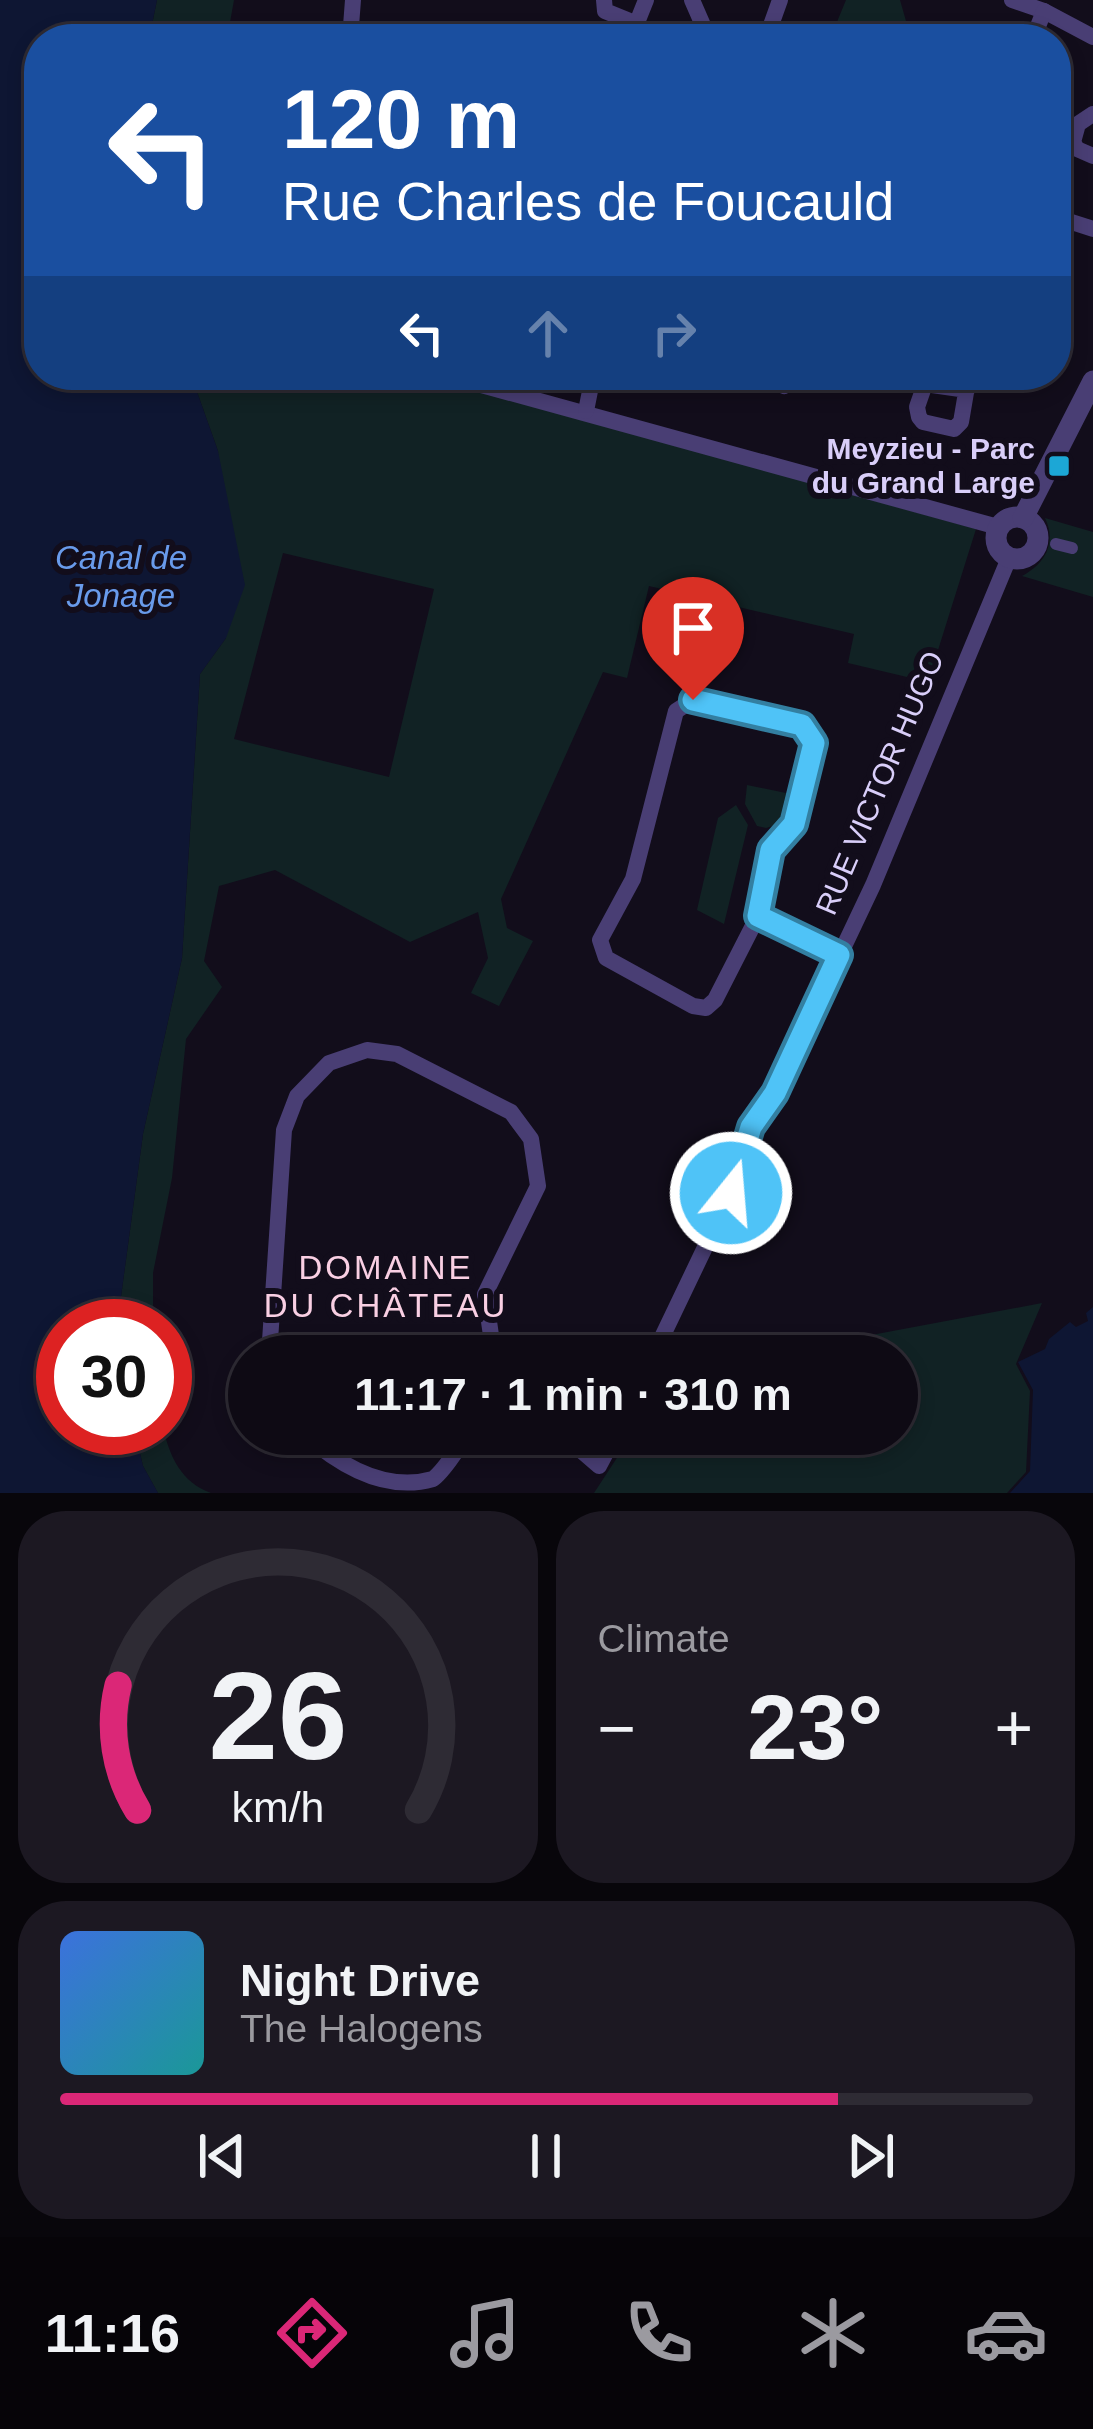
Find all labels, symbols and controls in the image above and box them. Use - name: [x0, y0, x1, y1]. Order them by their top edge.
- icon: left: [84, 72, 240, 228]
- text: 120 m: [282, 72, 520, 166]
- text: Rue Charles de Foucauld: [282, 171, 894, 231]
- icon: left: [389, 300, 455, 366]
- icon: ahead: [515, 300, 581, 366]
- icon: right: [641, 300, 707, 366]
- place label: Meyzieu - Parc du Grand Large: [812, 432, 1035, 499]
- marker: Meyzieu - Parc du Grand Large: [1046, 453, 1072, 479]
- water label: Canal de Jonage: [55, 539, 187, 614]
- pin: [642, 577, 744, 700]
- icon: arrive: [660, 595, 726, 661]
- street label: RUE VICTOR HUGO: [809, 646, 950, 919]
- position arrow: [668, 1130, 794, 1256]
- district label: DOMAINE DU CHÂTEAU: [264, 1249, 508, 1324]
- speed limit sign: 30: [36, 1299, 192, 1455]
- text: 11:17 · 1 min · 310 m: [354, 1369, 792, 1420]
- text: Climate: [598, 1617, 730, 1660]
- text: 26: [208, 1646, 347, 1785]
- text: 23°: [747, 1678, 883, 1778]
- text: −: [598, 1691, 636, 1765]
- text: +: [994, 1691, 1033, 1765]
- text: km/h: [231, 1783, 324, 1831]
- text: Night Drive: [240, 1955, 480, 2006]
- text: The Halogens: [240, 2007, 483, 2050]
- icon: previous: [189, 2123, 255, 2189]
- icon: pause: [513, 2123, 579, 2189]
- icon: next: [838, 2123, 904, 2189]
- icon: directions: [270, 2291, 354, 2375]
- icon: music: [443, 2291, 527, 2375]
- icon: phone: [617, 2291, 701, 2375]
- icon: climate: [791, 2291, 875, 2375]
- icon: car: [964, 2291, 1048, 2375]
- text: 11:16: [45, 2303, 180, 2363]

